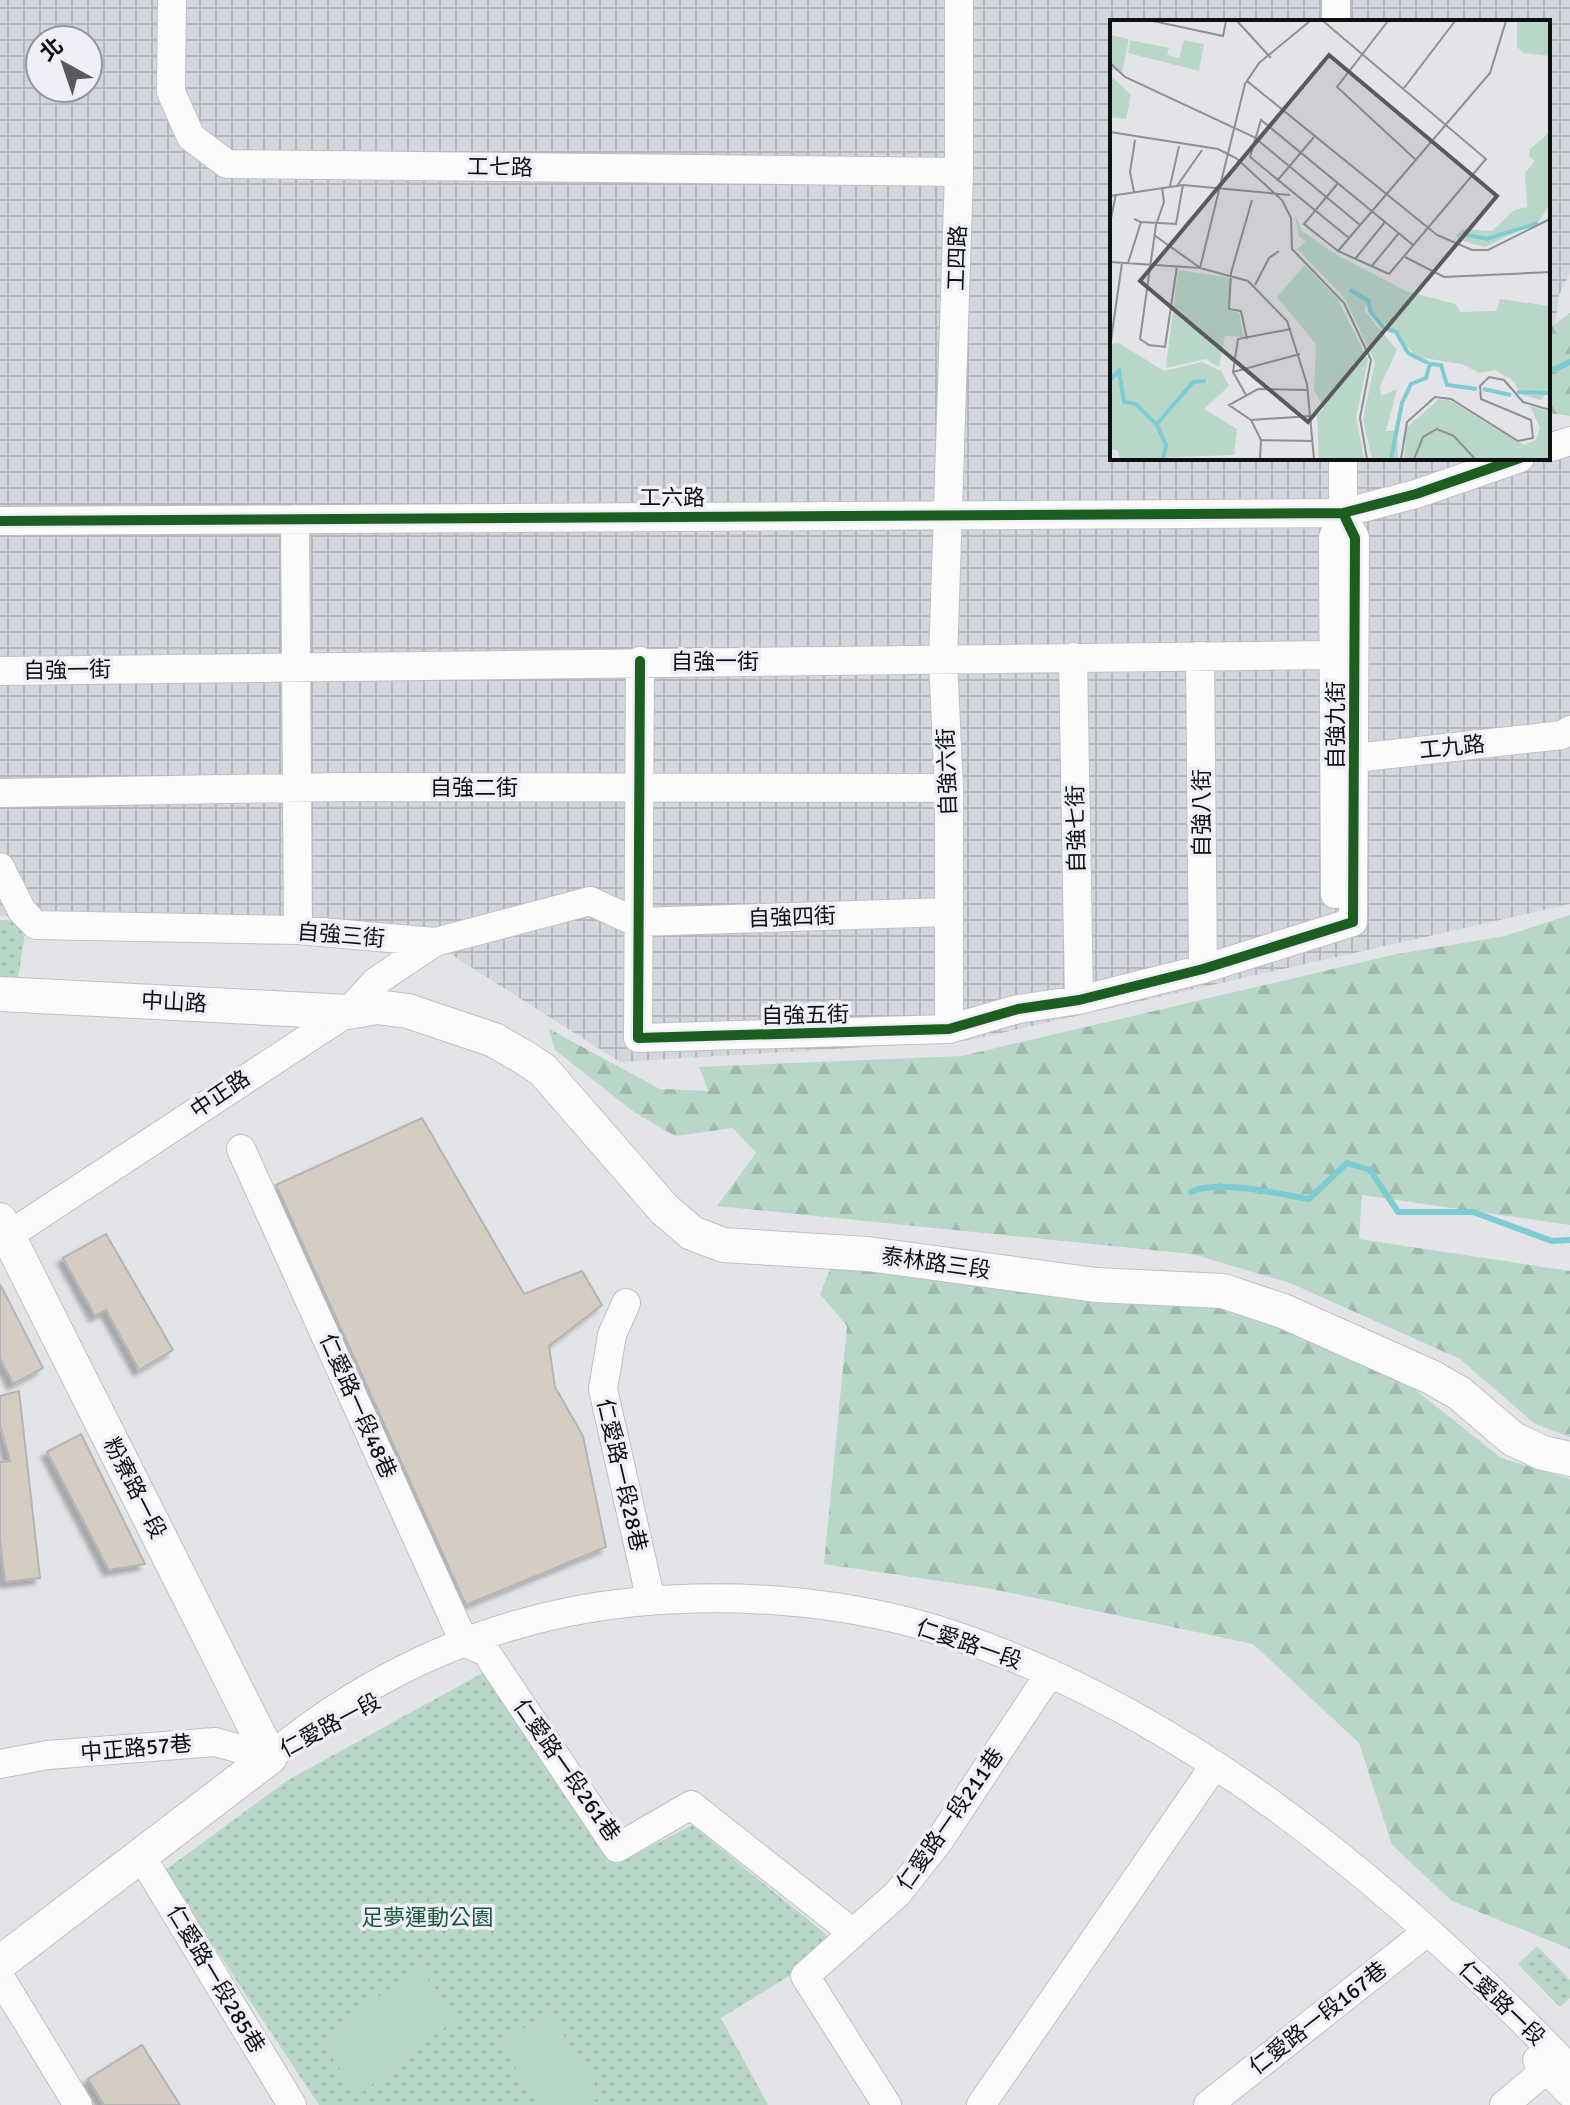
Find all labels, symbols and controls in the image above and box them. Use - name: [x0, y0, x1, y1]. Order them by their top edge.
- inset map: [1110, 20, 1550, 460]
- north arrow: [24, 24, 104, 104]
- text: 北: [34, 32, 69, 66]
- street label: 工七路: [467, 153, 533, 181]
- street label: 工四路: [942, 225, 972, 291]
- street label: 工六路: [639, 484, 705, 511]
- street label: 自強一街: [671, 648, 759, 675]
- street label: 自強一街: [23, 656, 111, 684]
- street label: 自強九街: [1322, 681, 1349, 769]
- street label: 自強六街: [932, 728, 962, 816]
- street label: 工九路: [1418, 730, 1486, 764]
- street label: 自強八街: [1188, 769, 1215, 857]
- street label: 自強二街: [430, 774, 518, 801]
- street label: 自強七街: [1062, 785, 1090, 873]
- street label: 自強四街: [748, 902, 836, 932]
- street label: 自強三街: [296, 918, 386, 952]
- street label: 中山路: [140, 987, 208, 1017]
- street label: 自強五街: [761, 1001, 849, 1029]
- street label: 中正路: [185, 1064, 255, 1124]
- street label: 泰林路三段: [880, 1242, 992, 1284]
- street label: 仁愛路一段48巷: [314, 1329, 402, 1483]
- street label: 仁愛路一段28巷: [591, 1396, 653, 1554]
- street label: 粉寮路一段: [98, 1433, 172, 1543]
- street label: 仁愛路一段: [913, 1613, 1025, 1675]
- street label: 仁愛路一段: [275, 1687, 385, 1763]
- street label: 仁愛路一段261巷: [508, 1694, 626, 1846]
- street label: 中正路57巷: [79, 1730, 193, 1766]
- street label: 仁愛路一段211巷: [891, 1743, 1009, 1895]
- street label: 仁愛路一段285巷: [161, 1900, 271, 2058]
- park label: 足夢運動公園: [361, 1904, 493, 1931]
- street label: 仁愛路一段: [1453, 1955, 1551, 2051]
- street label: 仁愛路一段167巷: [1244, 1956, 1392, 2080]

